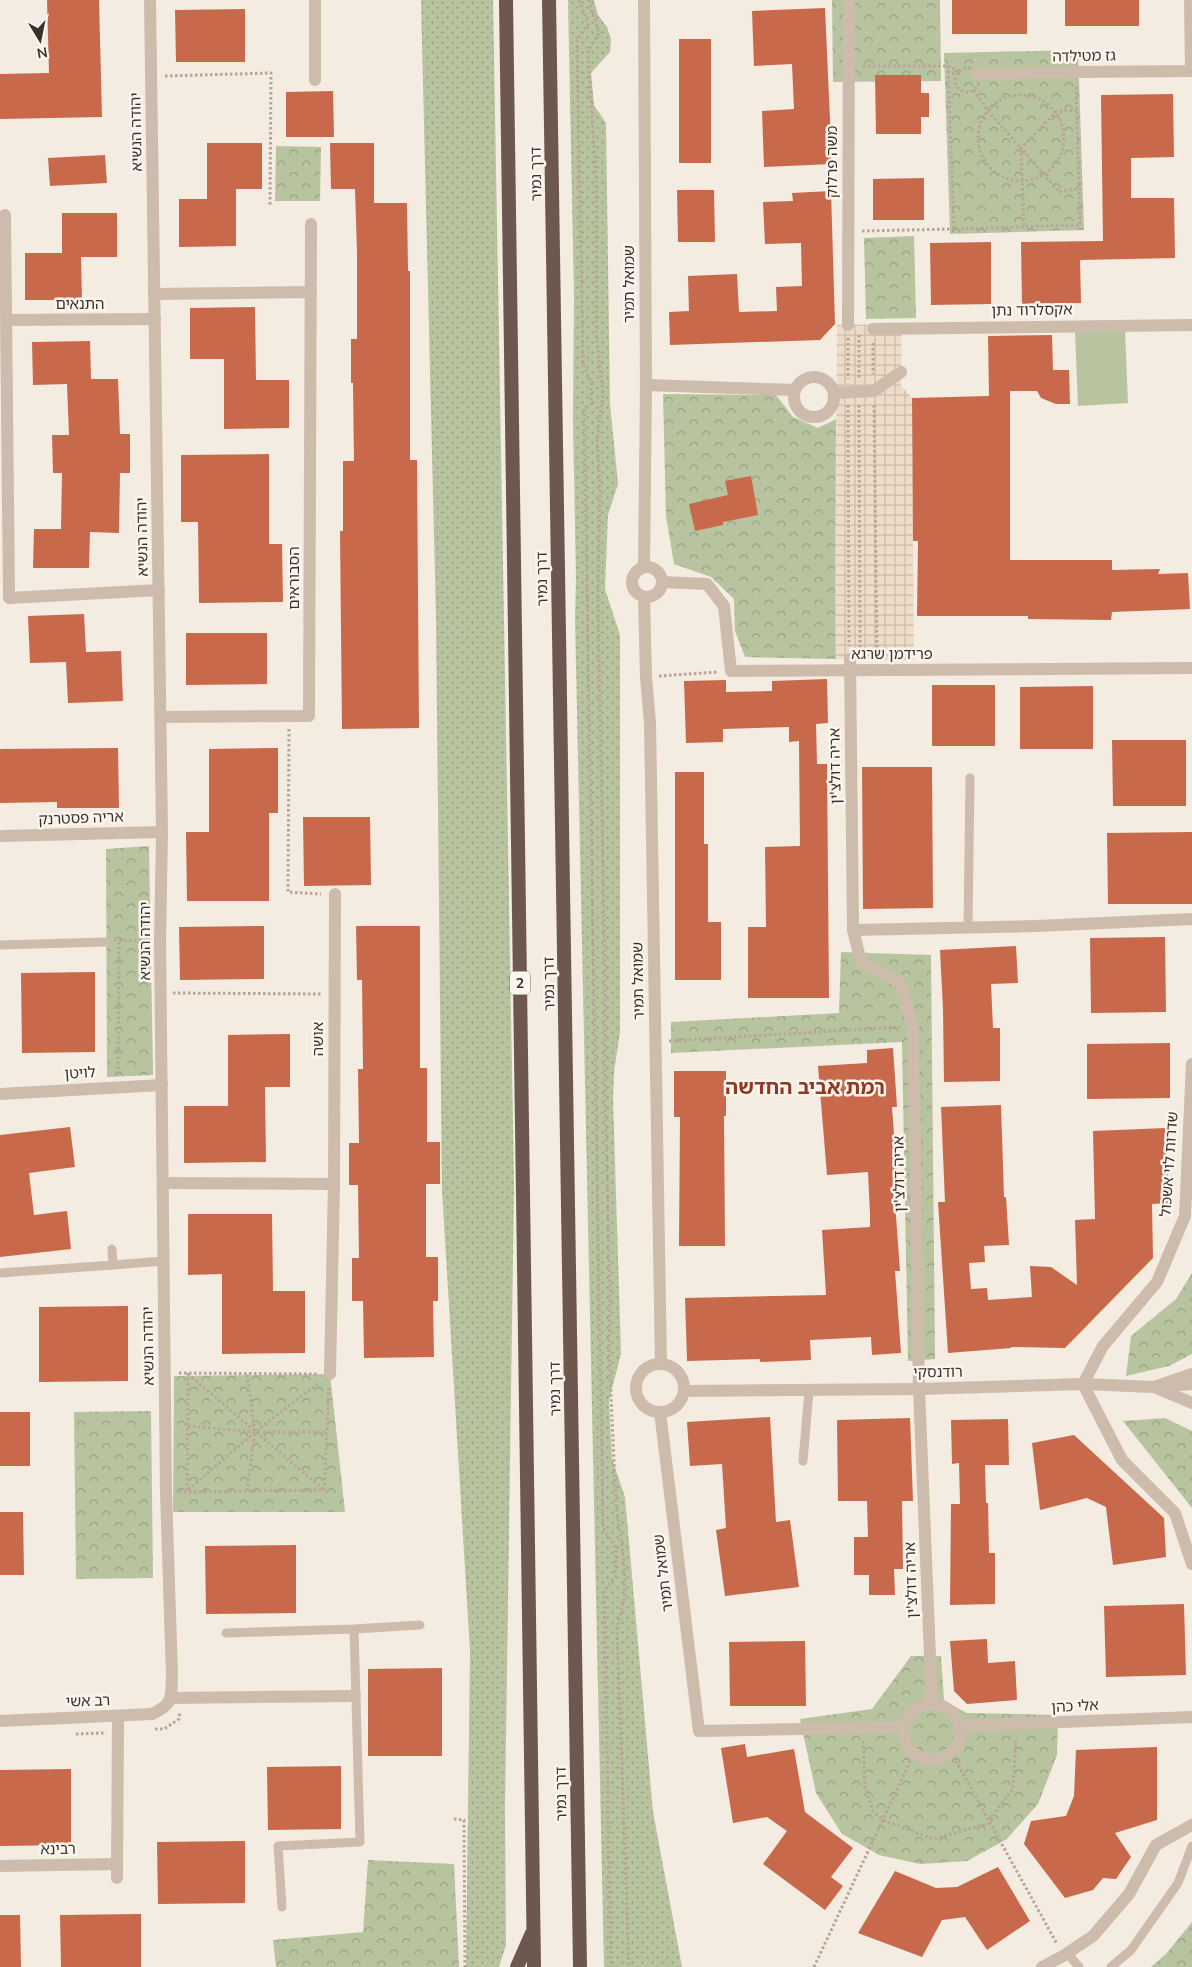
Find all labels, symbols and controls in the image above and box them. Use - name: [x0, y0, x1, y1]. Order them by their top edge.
- north arrow: [15, 15, 65, 65]
- text: N: [35, 42, 49, 63]
- street label: גז מטילדה: [1052, 45, 1116, 67]
- street label: יהודה הנשיא: [125, 92, 147, 172]
- street label: משה פרלוק: [822, 126, 842, 198]
- street label: דרך נמיר: [526, 146, 546, 202]
- street label: שמואל תמיר: [619, 245, 639, 323]
- street label: התנאים: [56, 294, 104, 314]
- street label: אקסלרוד נתן: [991, 299, 1073, 321]
- street label: יהודה הנשיא: [131, 497, 153, 577]
- street label: הסבוראים: [284, 546, 304, 610]
- street label: דרך נמיר: [532, 551, 552, 607]
- street label: פרידמן שרגא: [851, 644, 933, 664]
- street label: אריה דולצ'ין: [824, 728, 846, 804]
- street label: אריה פסטרנק: [38, 807, 124, 829]
- street label: יהודה הנשיא: [135, 901, 155, 981]
- street label: שמואל תמיר: [627, 942, 649, 1020]
- street label: דרך נמיר: [539, 956, 559, 1012]
- road number: 2: [510, 971, 530, 994]
- street label: אושה: [308, 1022, 328, 1056]
- street label: לויטן: [64, 1062, 96, 1084]
- district label: רמת אביב החדשה: [725, 1074, 885, 1101]
- street label: שדרות לוי אשכול: [1155, 1111, 1183, 1217]
- street label: אריה דולצ'ין: [888, 1136, 910, 1212]
- street label: יהודה הנשיא: [137, 1306, 159, 1386]
- street label: דרך נמיר: [545, 1361, 565, 1417]
- street label: רודנסקי: [913, 1362, 963, 1382]
- street label: שמואל תמיר: [648, 1533, 678, 1613]
- street label: אריה דולצ'ין: [900, 1542, 922, 1618]
- street label: רב אשי: [66, 1690, 110, 1712]
- street label: אלי כהן: [1051, 1695, 1099, 1717]
- street label: דרך נמיר: [551, 1766, 571, 1822]
- street label: רבינא: [40, 1839, 76, 1859]

